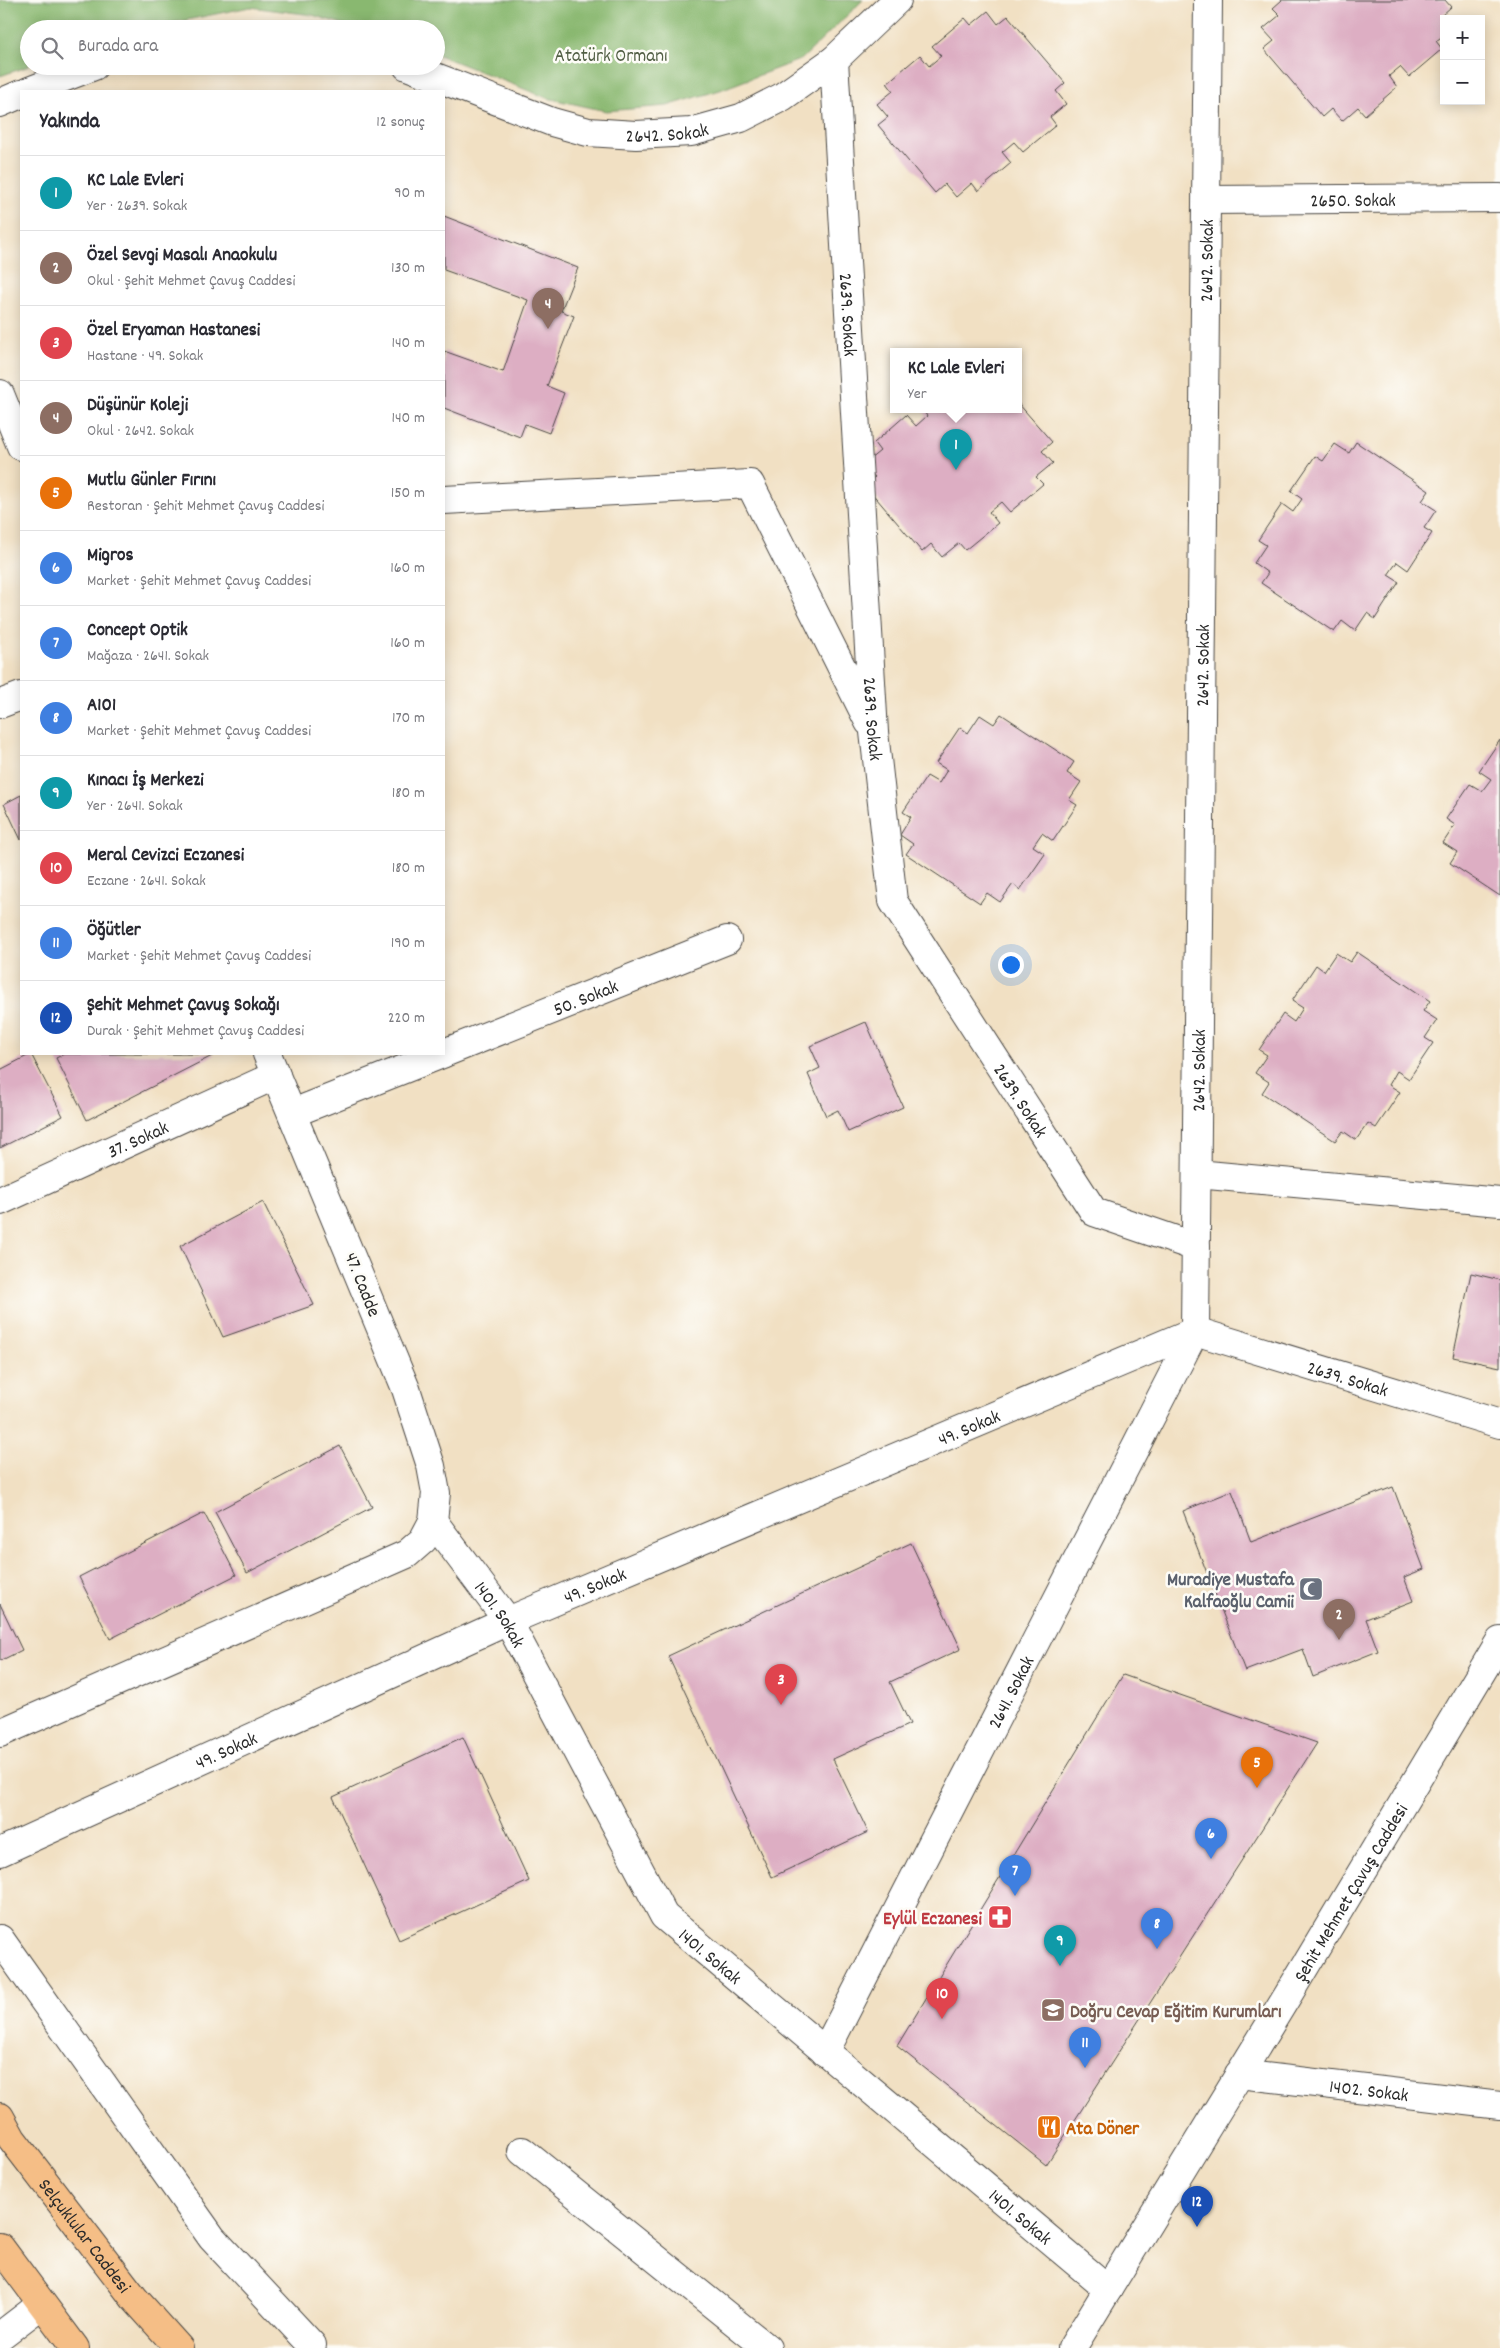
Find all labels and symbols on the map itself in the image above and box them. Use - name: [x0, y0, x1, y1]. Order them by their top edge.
- park label: Atatürk Ormanı: [555, 44, 667, 71]
- street label: 2642. Sokak: [625, 118, 713, 152]
- street label: 2650. Sokak: [1310, 189, 1396, 216]
- street label: 2642. Sokak: [1195, 219, 1223, 302]
- street label: 2639. Sokak: [830, 272, 862, 358]
- pin: 4: [532, 288, 564, 329]
- pin: 1: [940, 429, 972, 470]
- street label: 2642. Sokak: [1191, 624, 1219, 707]
- street label: 2639. Sokak: [854, 676, 887, 763]
- your location: [998, 952, 1024, 978]
- street label: 50. Sokak: [550, 975, 623, 1025]
- street label: 2642. Sokak: [1187, 1029, 1215, 1112]
- street label: 2639. Sokak: [985, 1059, 1053, 1144]
- street label: 37. Sokak: [104, 1116, 174, 1167]
- street label: 47. Cadde: [336, 1249, 386, 1322]
- street label: 2639. Sokak: [1303, 1356, 1391, 1406]
- street label: 49. Sokak: [935, 1405, 1006, 1455]
- street label: 49. Sokak: [560, 1562, 632, 1613]
- place label: Muradiye Mustafa Kalfaoğlu Camii: [1167, 1568, 1295, 1617]
- mosque icon: Muradiye Mustafa Kalfaoğlu Camii: [1298, 1576, 1324, 1602]
- street label: 1401. Sokak: [466, 1577, 530, 1654]
- pin: 2: [1323, 1599, 1355, 1640]
- street label: 2641. Sokak: [983, 1652, 1043, 1734]
- pin: 3: [765, 1664, 797, 1705]
- street label: 49. Sokak: [192, 1727, 263, 1778]
- pin: 5: [1241, 1747, 1273, 1788]
- street label: Şehit Mehmet Çavuş Caddesi: [1289, 1799, 1417, 1988]
- pin: 6: [1195, 1818, 1227, 1859]
- pin: 7: [999, 1855, 1031, 1896]
- pharmacy icon: Eylül Eczanesi: [987, 1904, 1013, 1930]
- place label: Eylül Eczanesi: [883, 1907, 983, 1934]
- pin: 8: [1141, 1908, 1173, 1949]
- street label: 1401. Sokak: [671, 1923, 746, 1993]
- pin: 9: [1044, 1925, 1076, 1966]
- pin: 10: [926, 1978, 958, 2019]
- school or university icon: Doğru Cevap Eğitim Kurumları: [1040, 1997, 1066, 2023]
- place label: Doğru Cevap Eğitim Kurumları: [1070, 2000, 1281, 2027]
- pin: 11: [1069, 2027, 1101, 2068]
- street label: 1402. Sokak: [1328, 2075, 1410, 2111]
- restaurant icon: Ata Döner: [1036, 2114, 1062, 2140]
- place label: Ata Döner: [1066, 2117, 1140, 2144]
- street label: Selçuklular Caddesi: [30, 2174, 136, 2301]
- street label: 1401. Sokak: [981, 2184, 1057, 2253]
- pin: 12: [1181, 2186, 1213, 2227]

